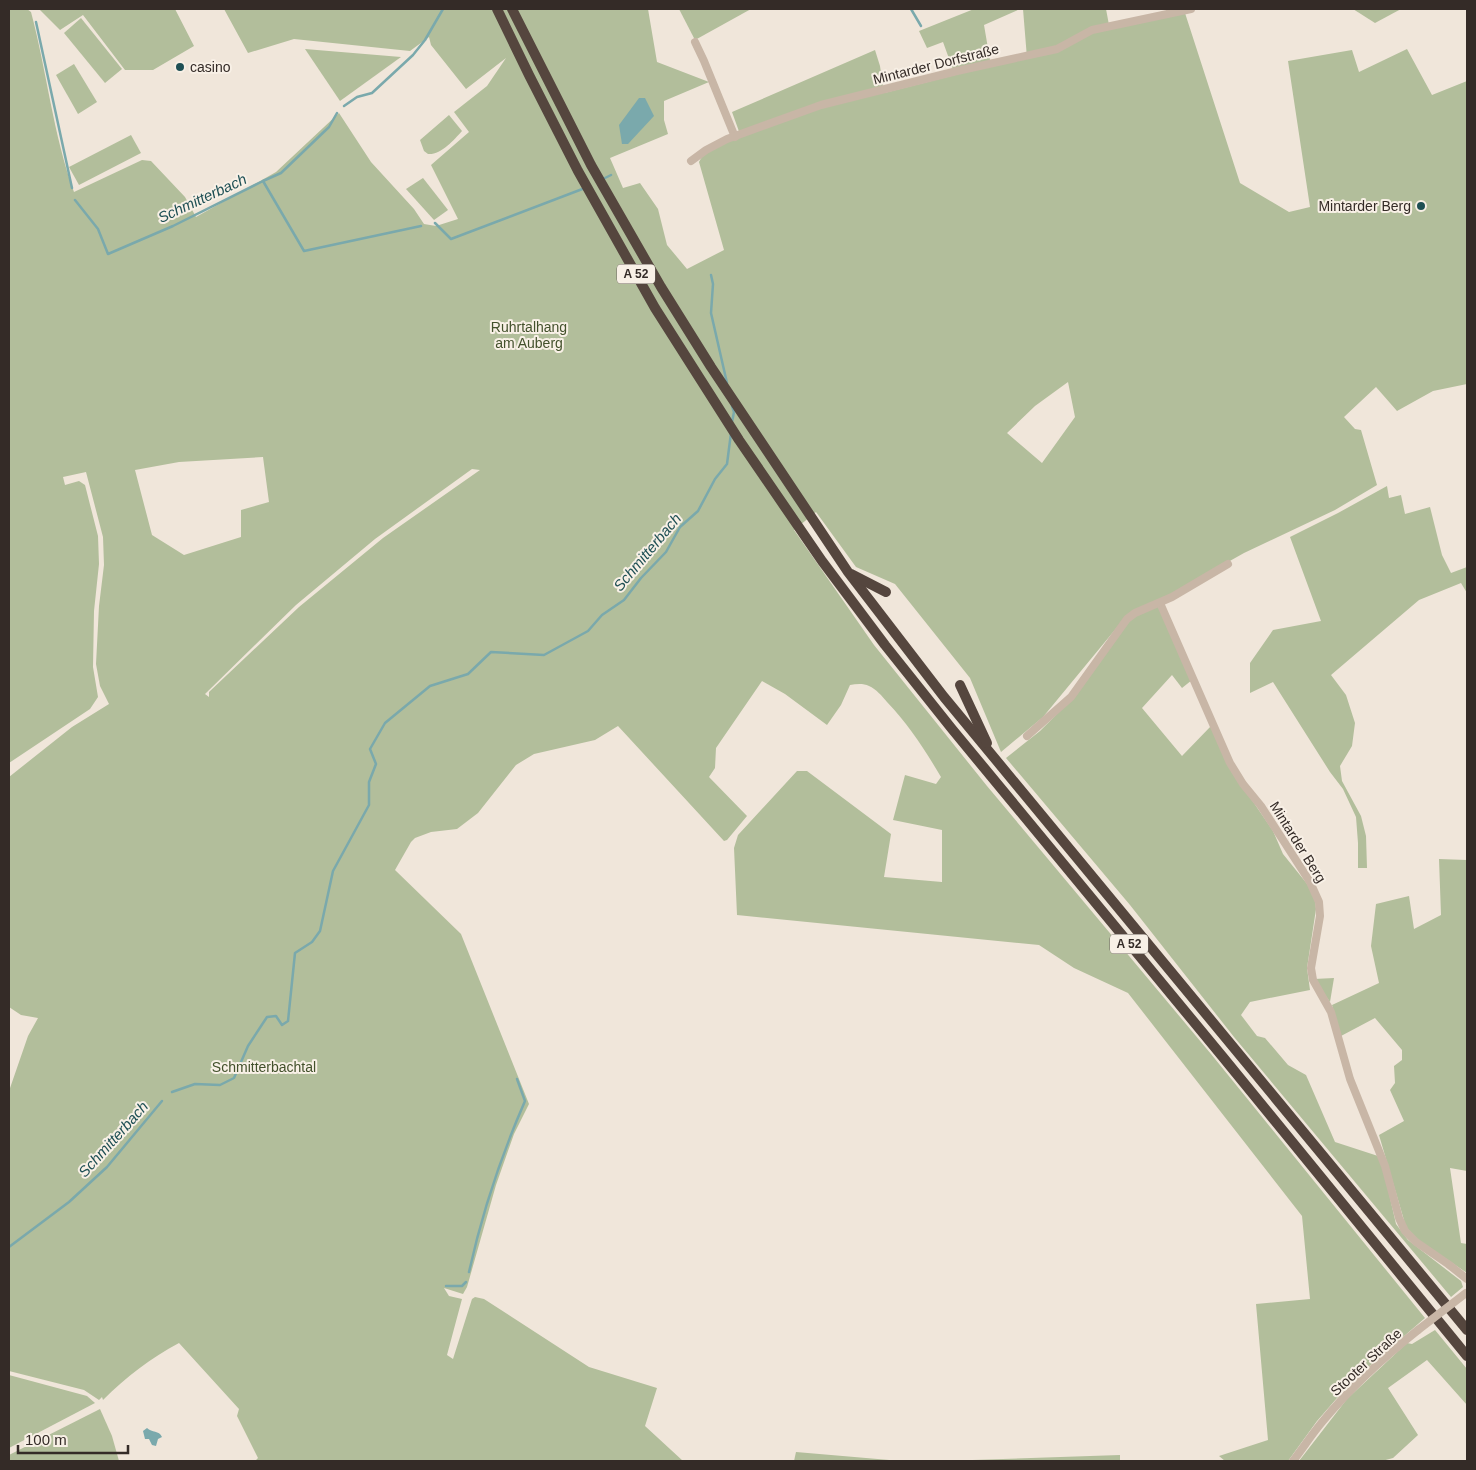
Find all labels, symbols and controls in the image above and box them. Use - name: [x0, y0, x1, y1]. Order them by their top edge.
- street label: Mintarder Dorfstraße: [871, 41, 1001, 87]
- place label: casino: [190, 59, 231, 75]
- marker: casino: [174, 61, 186, 73]
- water label: Schmitterbach: [155, 170, 249, 226]
- place label: Mintarder Berg: [1318, 198, 1411, 214]
- marker: Mintarder Berg: [1415, 200, 1427, 212]
- road number: A 52: [617, 264, 655, 284]
- park label: Ruhrtalhang am Auberg: [491, 319, 567, 351]
- water label: Schmitterbach: [610, 510, 684, 594]
- street label: Mintarder Berg: [1267, 798, 1329, 886]
- road number: A 52: [1110, 934, 1148, 954]
- park label: Schmitterbachtal: [212, 1059, 316, 1075]
- water label: Schmitterbach: [75, 1098, 151, 1180]
- street label: Stooter Straße: [1327, 1325, 1405, 1399]
- scale bar: [18, 1422, 128, 1454]
- text: 100 m: [25, 1431, 67, 1448]

